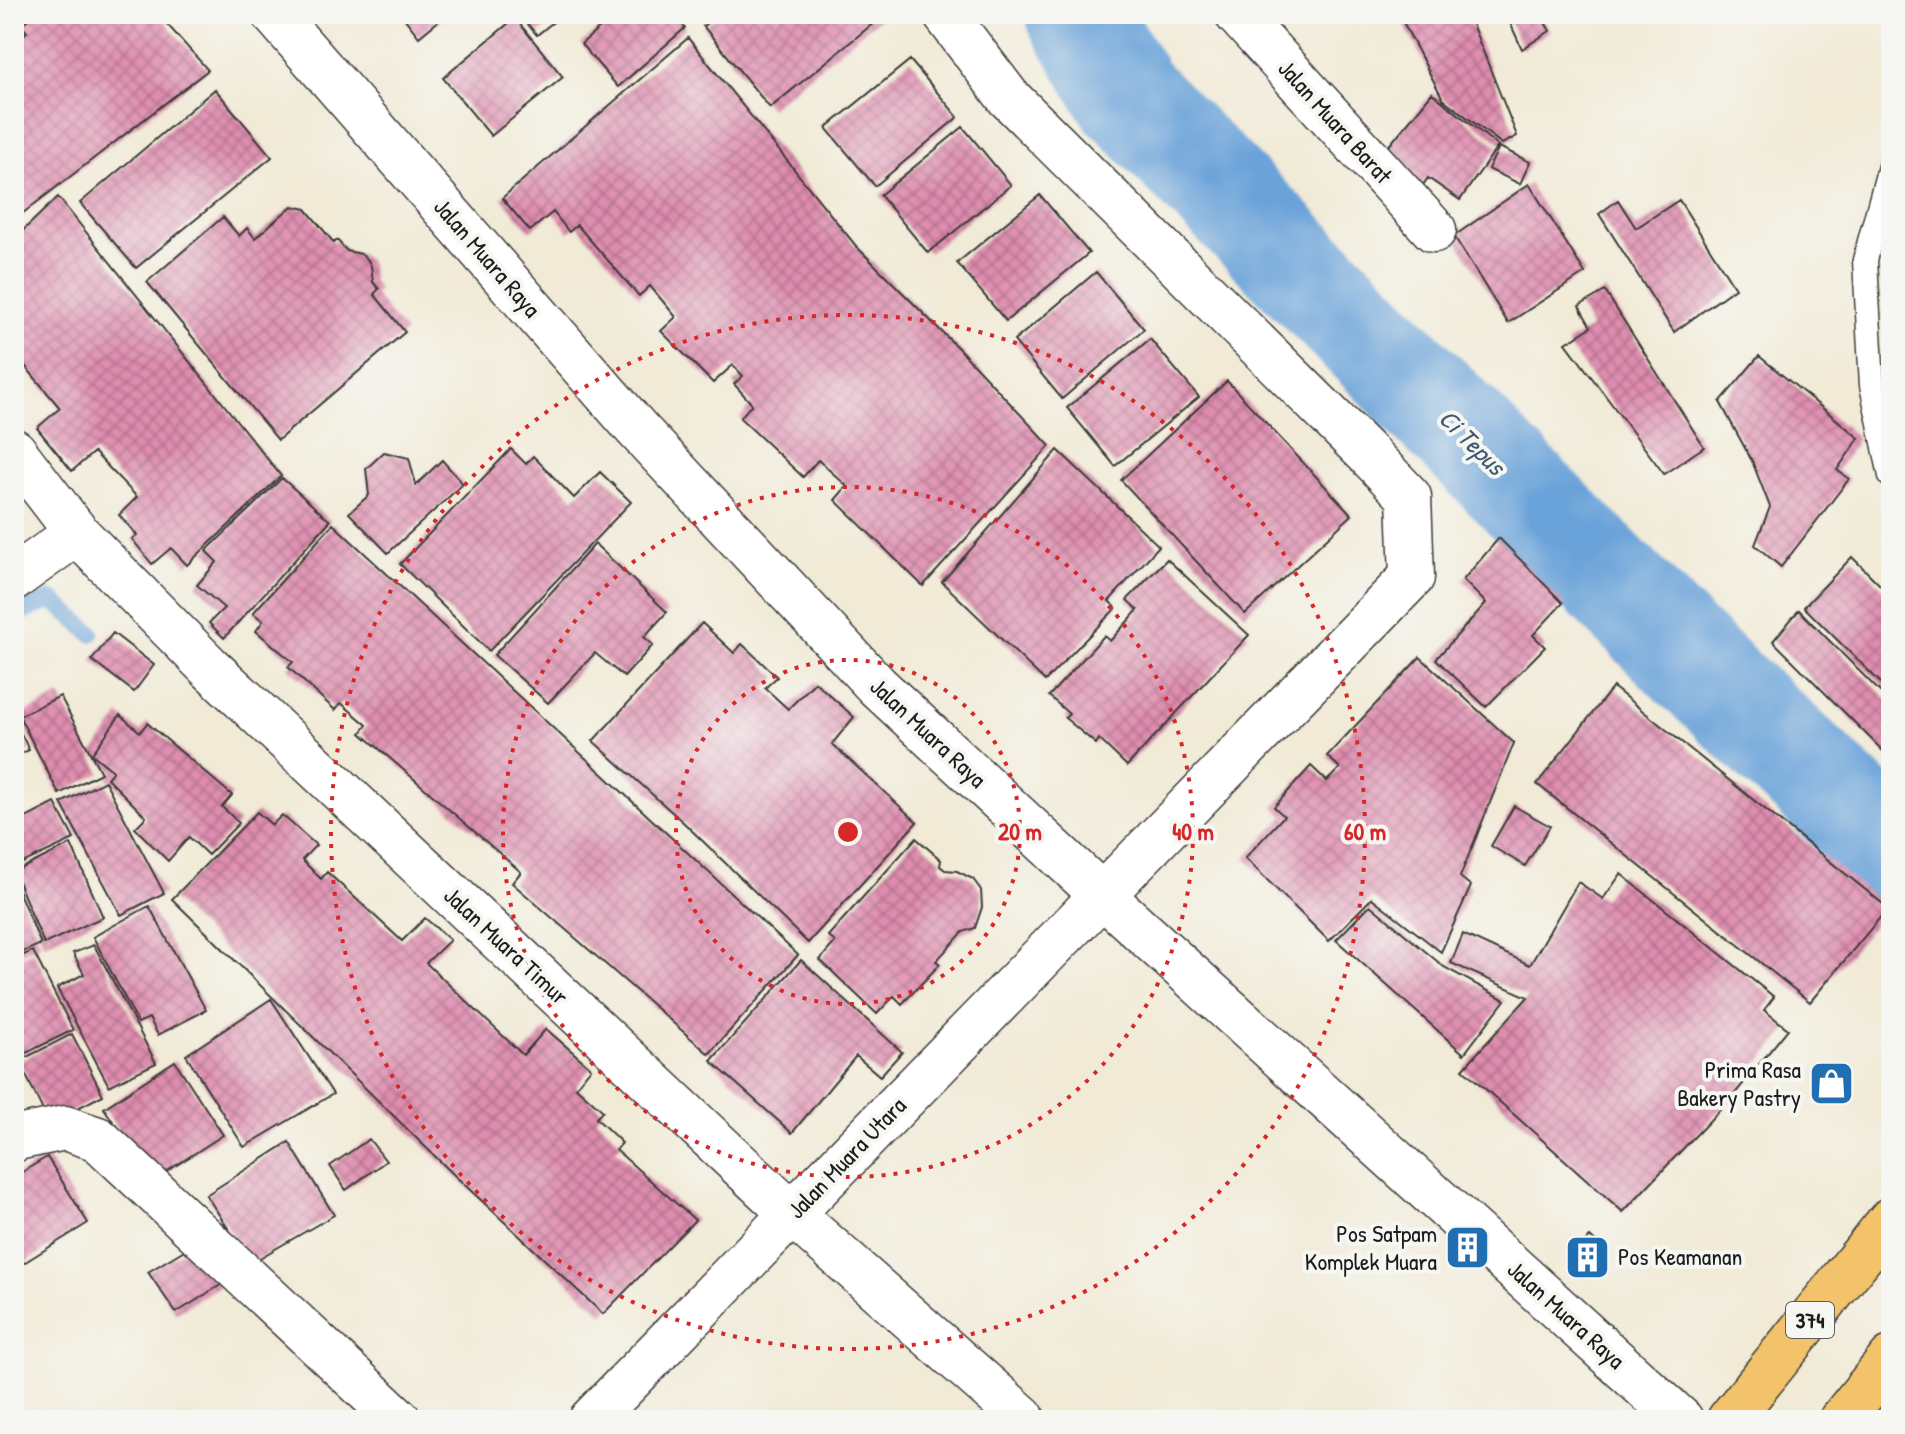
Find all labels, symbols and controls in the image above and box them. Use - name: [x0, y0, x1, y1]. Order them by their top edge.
- street label: Jalan Muara Barat: [1272, 53, 1400, 191]
- street label: Jalan Muara Raya: [427, 191, 548, 324]
- water label: Ci Tepus: [1431, 401, 1514, 484]
- street label: Jalan Muara Raya: [864, 670, 994, 794]
- text: 20 m: [998, 815, 1042, 847]
- text: 40 m: [1172, 815, 1214, 847]
- text: 60 m: [1344, 815, 1386, 847]
- centre of rings: [834, 818, 862, 846]
- street label: Jalan Muara Timur: [437, 879, 576, 1011]
- place label: Prima Rasa Bakery Pastry: [1677, 1053, 1801, 1113]
- shop icon: Prima Rasa Bakery Pastry: [1808, 1060, 1856, 1108]
- street label: Jalan Muara Utara: [780, 1090, 912, 1225]
- place label: Pos Satpam Komplek Muara: [1305, 1217, 1437, 1277]
- building icon: Pos Satpam Komplek Muara: [1444, 1224, 1492, 1272]
- building icon: Pos Keamanan: [1563, 1233, 1611, 1281]
- place label: Pos Keamanan: [1618, 1240, 1742, 1272]
- street label: Jalan Muara Raya: [1501, 1253, 1632, 1376]
- road number: 374: [1786, 1302, 1834, 1338]

